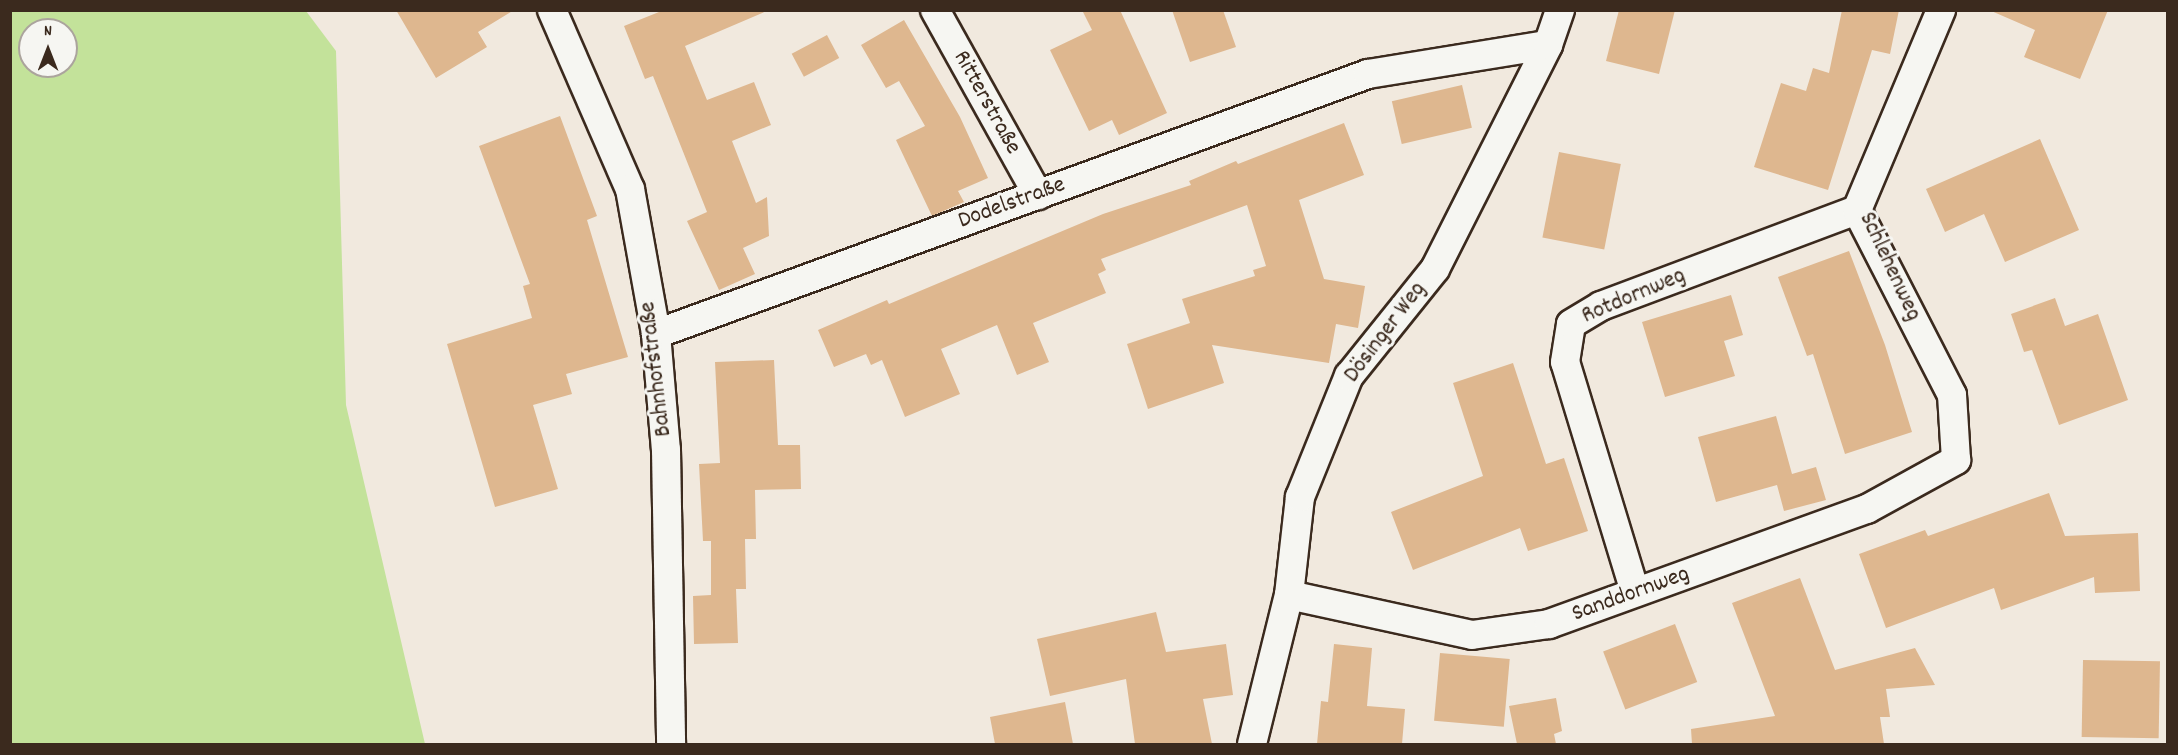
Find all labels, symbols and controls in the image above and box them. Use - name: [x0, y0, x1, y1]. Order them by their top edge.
- north arrow: [18, 18, 78, 78]
- text: N: [44, 20, 52, 43]
- street label: Ritterstraße: [946, 46, 1026, 160]
- street label: Dodelstraße: [955, 171, 1069, 237]
- street label: Schlehenweg: [1851, 208, 1927, 326]
- street label: Rotdornweg: [1578, 262, 1690, 332]
- street label: Dösinger Weg: [1339, 277, 1433, 389]
- street label: Bahnhofstraße: [634, 300, 680, 438]
- street label: Sanddornweg: [1568, 560, 1694, 630]

